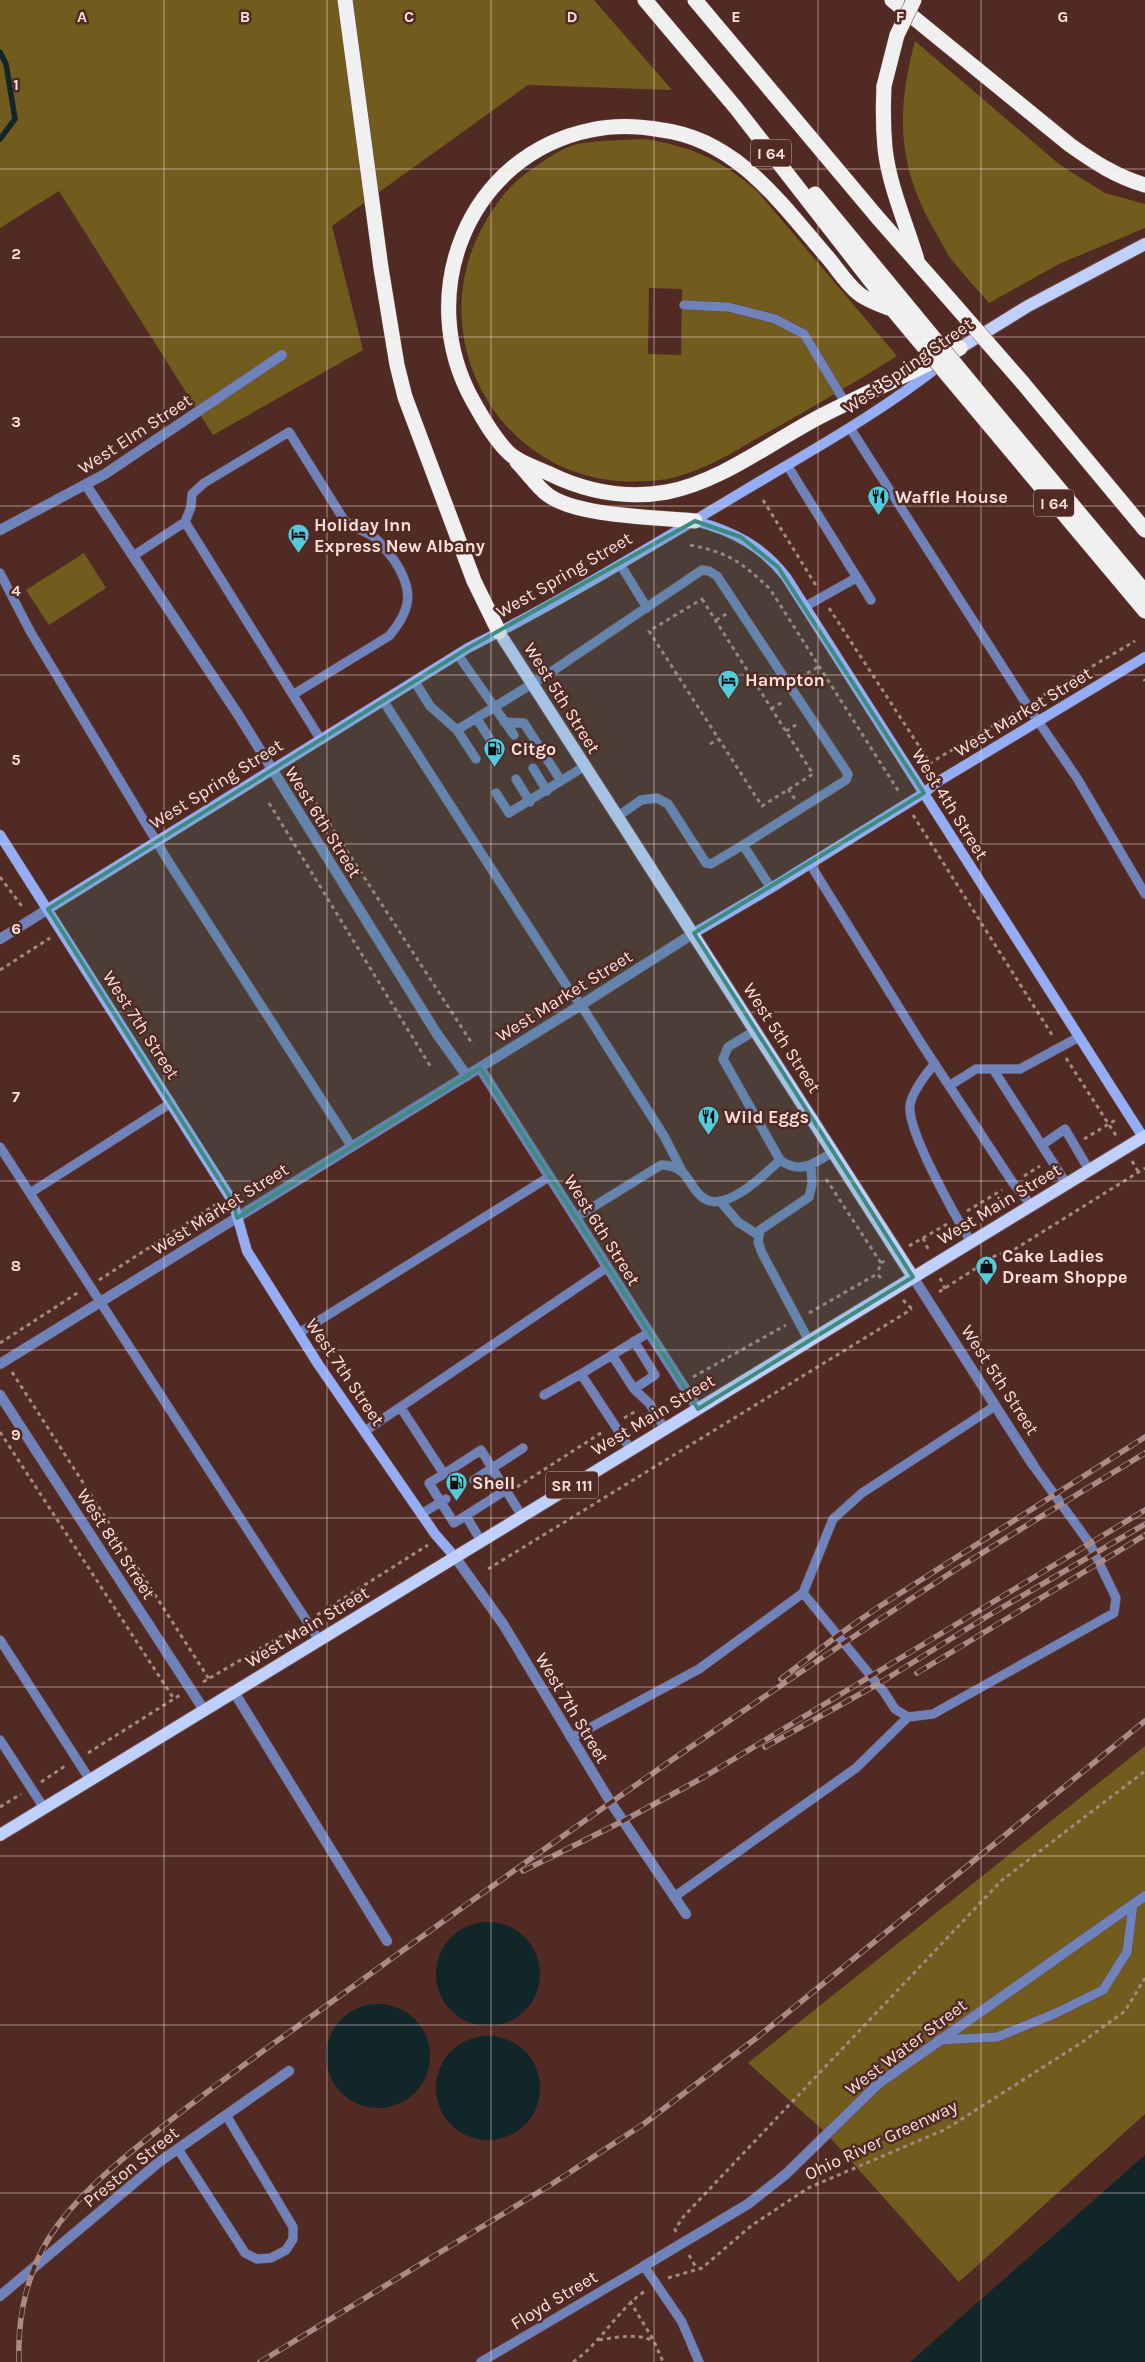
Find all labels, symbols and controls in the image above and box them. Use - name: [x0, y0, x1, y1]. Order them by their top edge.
- text: A: [77, 7, 87, 26]
- text: B: [240, 7, 250, 26]
- text: C: [404, 7, 414, 26]
- text: D: [567, 7, 578, 26]
- text: E: [731, 7, 741, 26]
- text: F: [896, 7, 905, 26]
- text: G: [1058, 7, 1068, 26]
- text: 1: [13, 75, 19, 94]
- road number: I 64: [751, 140, 791, 167]
- text: 2: [11, 244, 21, 263]
- street label: West Spring Street: [839, 313, 977, 419]
- street label: West Elm Street: [74, 389, 196, 479]
- text: 3: [11, 412, 21, 431]
- restaurant icon: Waffle House: [867, 485, 891, 516]
- place label: Waffle House: [895, 486, 1008, 508]
- road number: I 64: [1034, 489, 1074, 516]
- place label: Holiday Inn Express New Albany: [314, 514, 485, 557]
- hotel icon: Holiday Inn Express New Albany: [286, 523, 310, 554]
- street label: West Spring Street: [492, 527, 636, 623]
- text: 4: [11, 581, 21, 600]
- street label: West 5th Street: [519, 638, 605, 758]
- street label: West Market Street: [950, 662, 1096, 762]
- hotel icon: Hampton: [717, 668, 741, 699]
- place label: Hampton: [745, 669, 825, 691]
- street label: West Spring Street: [145, 734, 287, 834]
- fuel station icon: Citgo: [483, 737, 507, 768]
- place label: Citgo: [511, 738, 556, 760]
- street label: West 4th Street: [907, 744, 993, 864]
- text: 5: [11, 750, 21, 769]
- street label: West 6th Street: [280, 762, 366, 882]
- text: 6: [11, 919, 21, 938]
- street label: West Market Street: [492, 945, 636, 1047]
- street label: West 7th Street: [98, 967, 184, 1084]
- street label: West 5th Street: [738, 979, 826, 1097]
- text: 7: [12, 1087, 20, 1106]
- restaurant icon: Wild Eggs: [696, 1105, 720, 1136]
- place label: Wild Eggs: [724, 1106, 809, 1128]
- street label: West Market Street: [148, 1158, 292, 1260]
- street label: West Main Street: [933, 1158, 1065, 1250]
- street label: West 6th Street: [559, 1170, 645, 1290]
- place label: Cake Ladies Dream Shoppe: [1002, 1245, 1128, 1288]
- shop icon: Cake Ladies Dream Shoppe: [974, 1254, 998, 1285]
- text: 8: [11, 1256, 21, 1275]
- street label: West 7th Street: [301, 1314, 389, 1430]
- street label: West 5th Street: [956, 1321, 1044, 1439]
- street label: West Main Street: [587, 1369, 719, 1461]
- text: 9: [11, 1425, 21, 1444]
- fuel station icon: Shell: [444, 1471, 468, 1502]
- place label: Shell: [472, 1472, 515, 1494]
- road number: SR 111: [546, 1472, 598, 1498]
- street label: West 8th Street: [72, 1484, 160, 1604]
- street label: West Main Street: [241, 1581, 373, 1673]
- street label: West 7th Street: [530, 1649, 614, 1767]
- street label: West Water Street: [841, 1994, 971, 2100]
- street label: Ohio River Greenway: [801, 2095, 962, 2185]
- street label: Preston Street: [79, 2122, 183, 2212]
- street label: Floyd Street: [507, 2265, 601, 2334]

